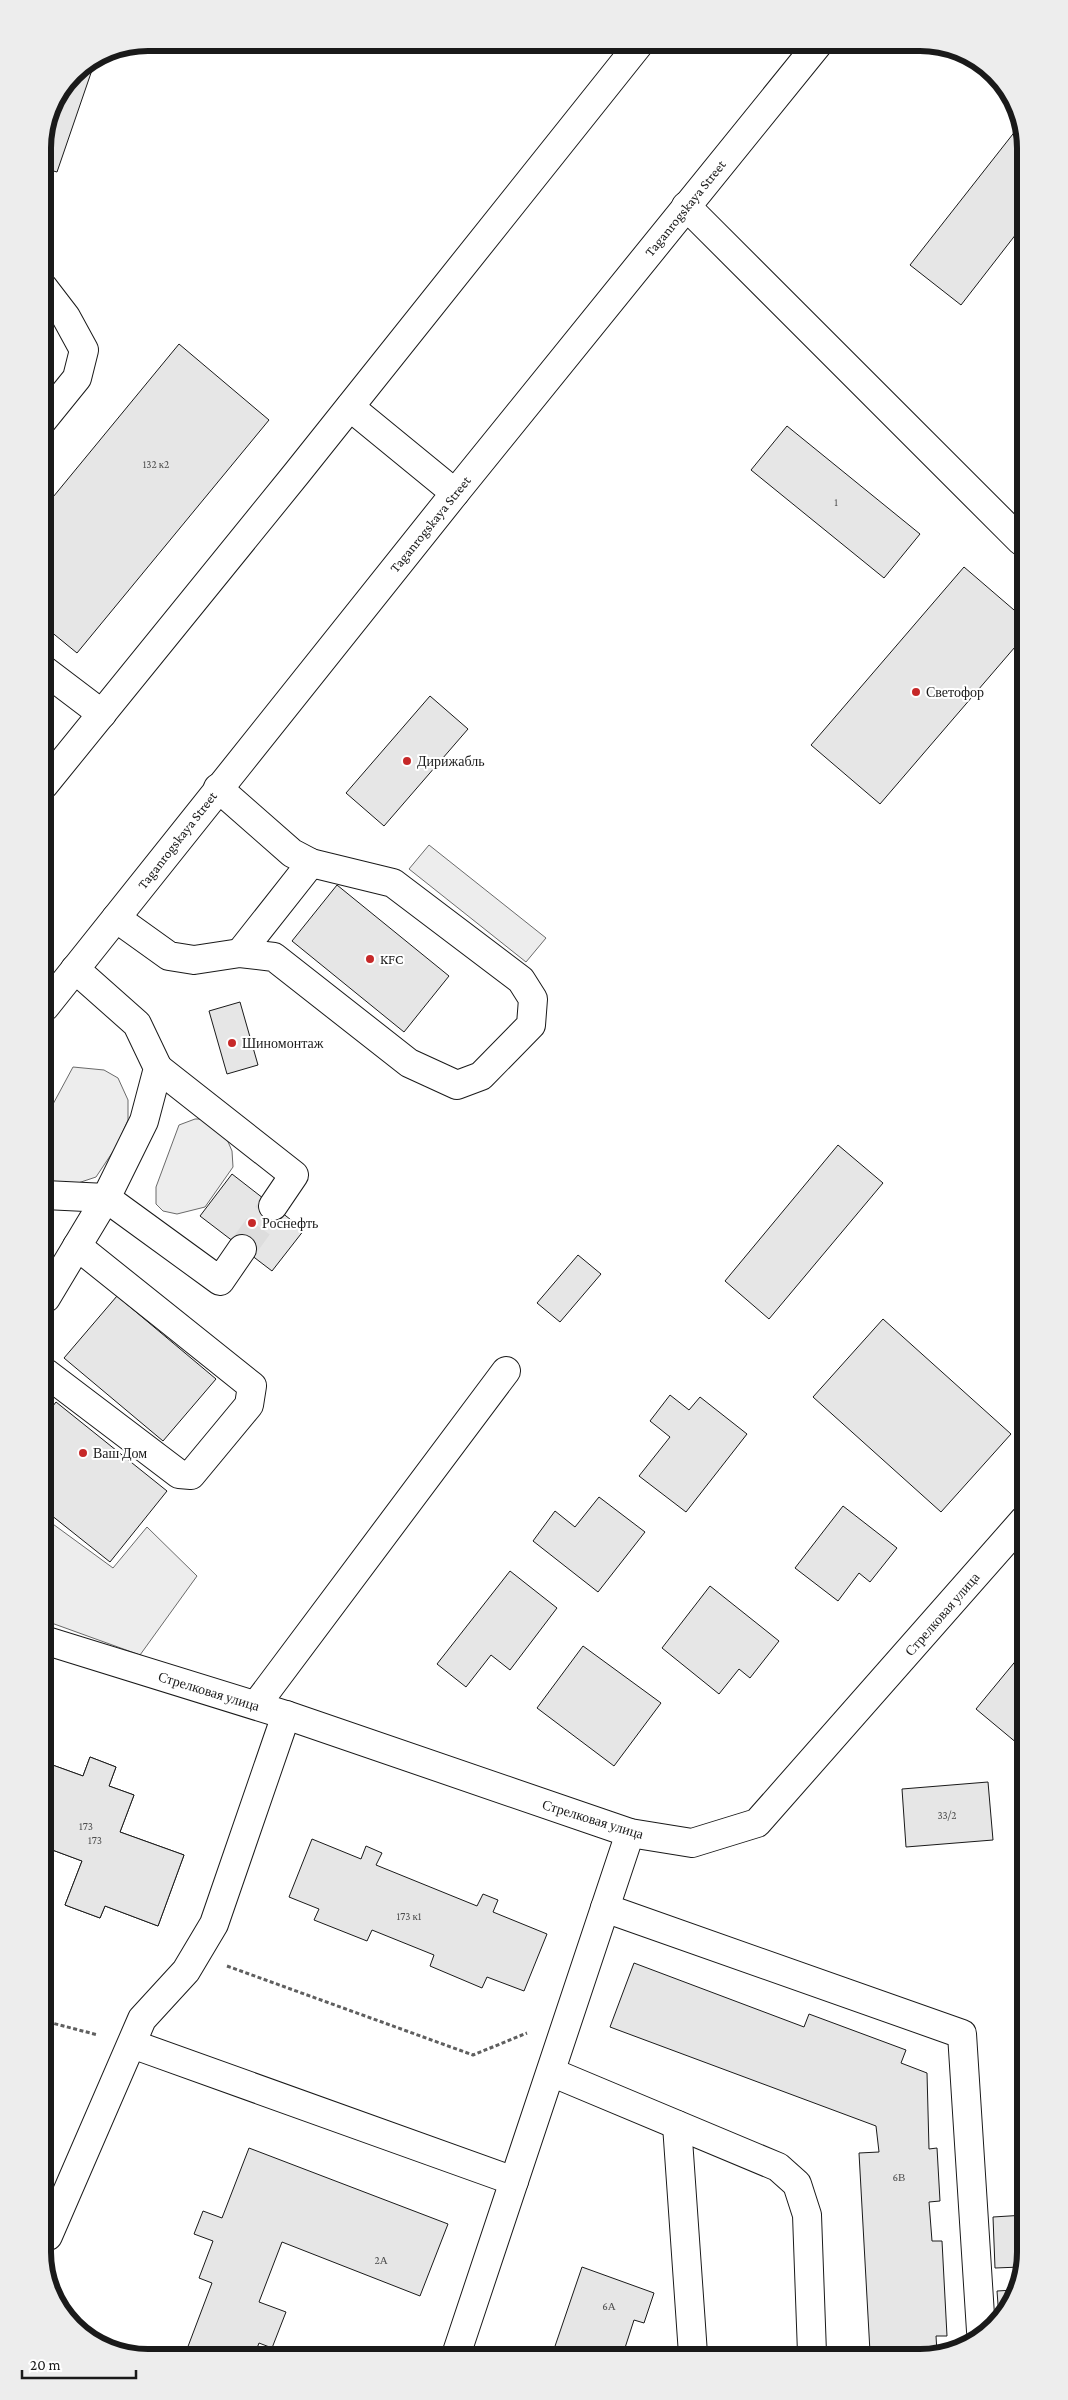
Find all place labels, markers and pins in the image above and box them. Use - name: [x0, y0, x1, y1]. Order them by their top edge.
- place label: Светофор: [926, 684, 984, 700]
- marker: Светофор: [910, 686, 922, 698]
- place label: Дирижабль: [417, 753, 485, 769]
- marker: Дирижабль: [401, 755, 413, 767]
- place label: KFC: [380, 951, 403, 967]
- marker: KFC: [364, 953, 376, 965]
- place label: Шиномонтаж: [242, 1035, 324, 1051]
- marker: Шиномонтаж: [226, 1037, 238, 1049]
- place label: Роснефть: [262, 1215, 318, 1231]
- marker: Роснефть: [246, 1217, 258, 1229]
- place label: Ваш Дом: [93, 1445, 147, 1461]
- marker: Ваш Дом: [77, 1447, 89, 1459]

